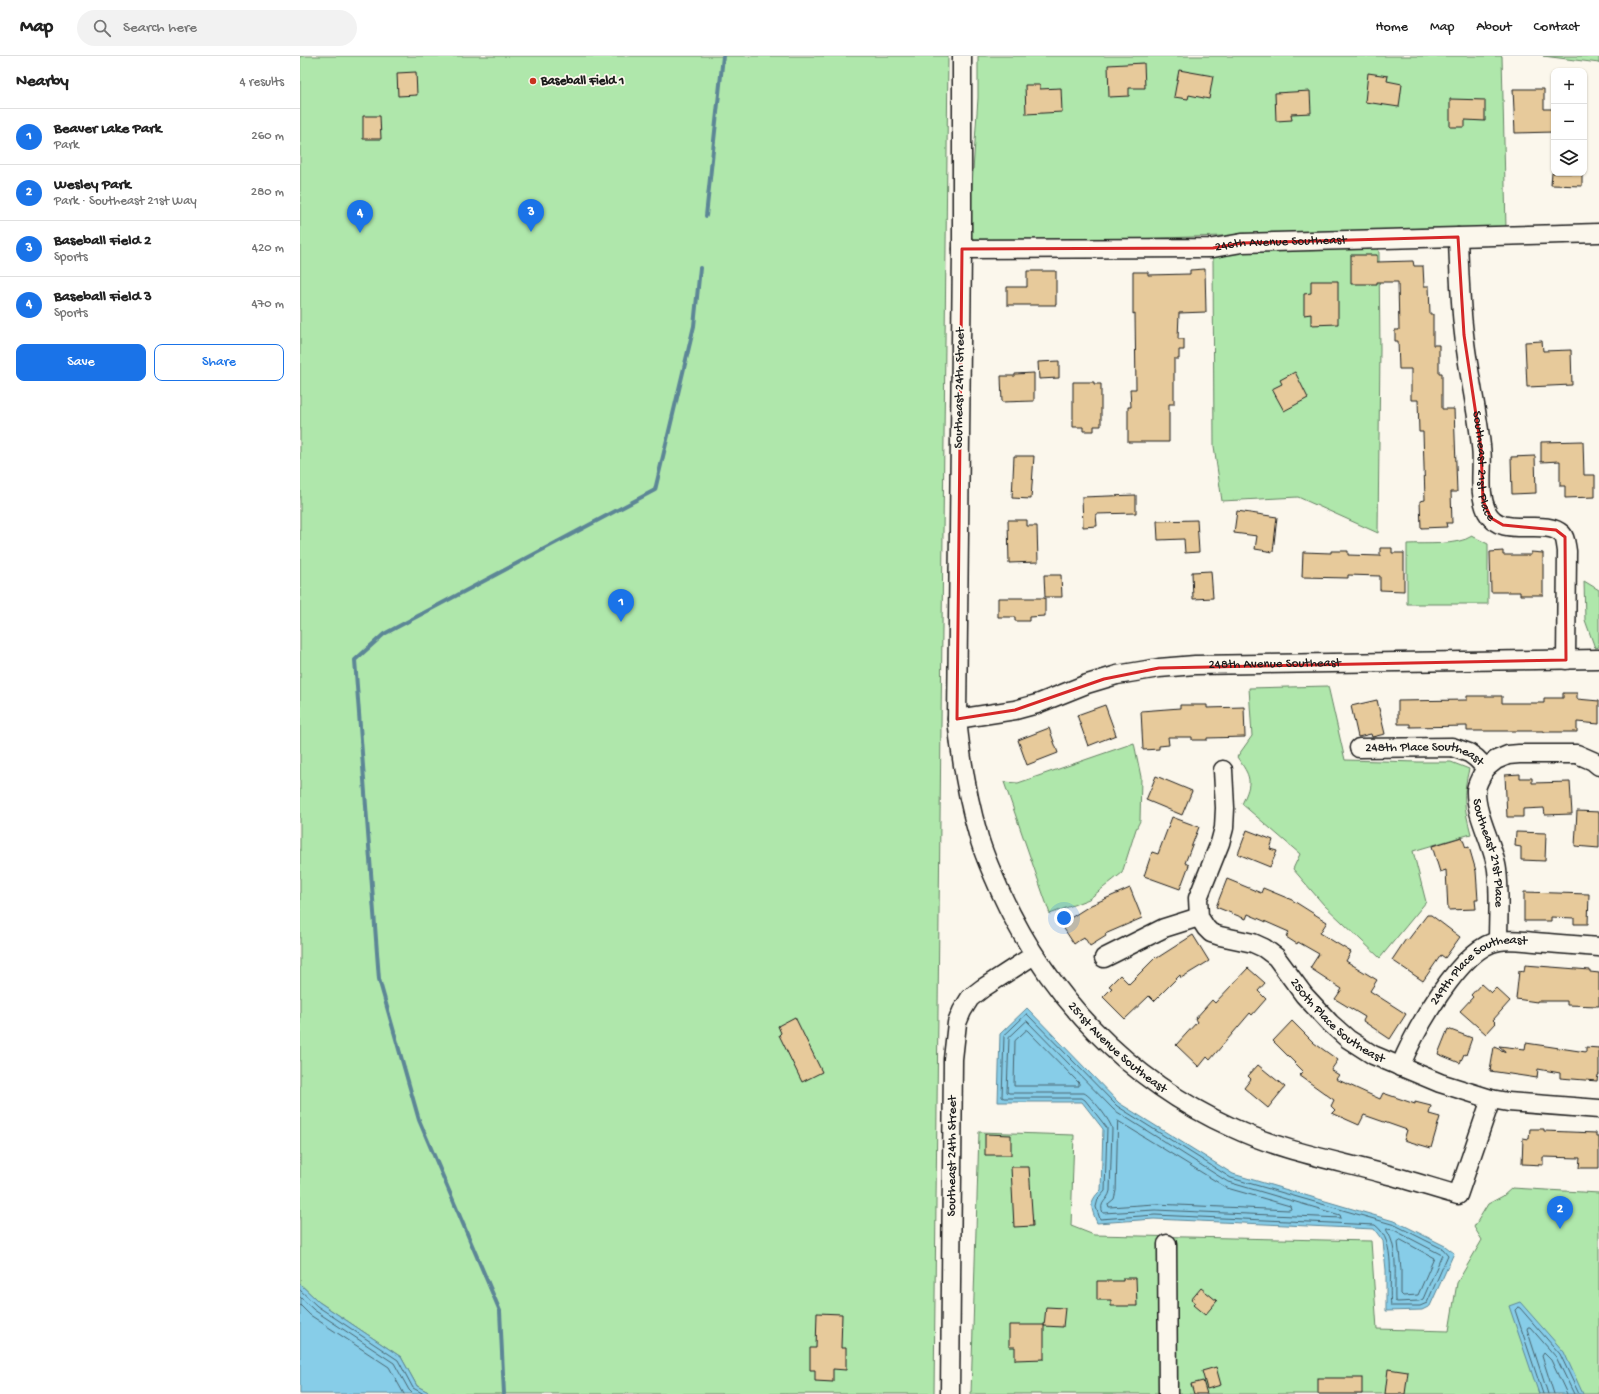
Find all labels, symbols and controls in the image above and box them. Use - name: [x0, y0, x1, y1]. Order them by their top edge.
- search box: [77, 10, 357, 46]
- text: Map: [20, 16, 53, 39]
- icon: search: [91, 17, 113, 39]
- text: Search here: [123, 19, 197, 37]
- text: Home: [1376, 19, 1408, 36]
- text: Map: [1430, 19, 1454, 36]
- text: About: [1476, 19, 1512, 36]
- text: Contact: [1534, 19, 1579, 36]
- map controls: [1551, 68, 1587, 176]
- button: +: [1551, 68, 1587, 104]
- text: Nearby: [16, 72, 69, 92]
- place label: Baseball Field 1: [540, 74, 624, 89]
- text: 4 results: [240, 75, 284, 90]
- marker: Baseball Field 1: [528, 76, 538, 86]
- button: −: [1551, 104, 1587, 140]
- text: Beaver Lake Park: [54, 120, 161, 138]
- text: 1: [26, 129, 32, 144]
- text: 260 m: [251, 129, 284, 144]
- text: Park: [54, 138, 79, 153]
- button: layers: [1551, 140, 1587, 176]
- text: Wesley Park: [54, 176, 131, 194]
- text: 2: [26, 185, 32, 200]
- text: 280 m: [251, 185, 284, 200]
- text: Park · Southeast 21st Way: [54, 194, 197, 209]
- pin: 3: [518, 199, 544, 232]
- pin: 4: [347, 200, 373, 233]
- text: Baseball Field 2: [54, 232, 151, 250]
- street label: 246th Avenue Southeast: [1214, 233, 1348, 255]
- text: 3: [26, 241, 32, 256]
- text: 420 m: [252, 241, 284, 256]
- text: Sports: [54, 250, 88, 265]
- text: Baseball Field 3: [54, 288, 152, 306]
- text: 4: [26, 297, 32, 312]
- text: 470 m: [251, 297, 284, 312]
- text: Sports: [54, 306, 88, 321]
- street label: Southeast 24th Street: [951, 326, 969, 449]
- button: Save: [16, 344, 146, 381]
- button: Share: [154, 344, 284, 381]
- street label: Southeast 21st Place: [1469, 410, 1498, 525]
- pin: 1: [608, 589, 634, 622]
- street label: 248th Avenue Southeast: [1208, 655, 1343, 672]
- street label: 248th Place Southeast: [1365, 739, 1488, 770]
- street label: Southeast 21st Place: [1469, 798, 1506, 908]
- your location: [1054, 908, 1074, 928]
- street label: 249th Place Southeast: [1427, 933, 1529, 1008]
- street label: 250th Place Southeast: [1287, 975, 1388, 1067]
- street label: 251st Avenue Southeast: [1065, 999, 1171, 1097]
- street label: Southeast 24th Street: [944, 1094, 960, 1217]
- pin: 2: [1547, 1196, 1573, 1229]

